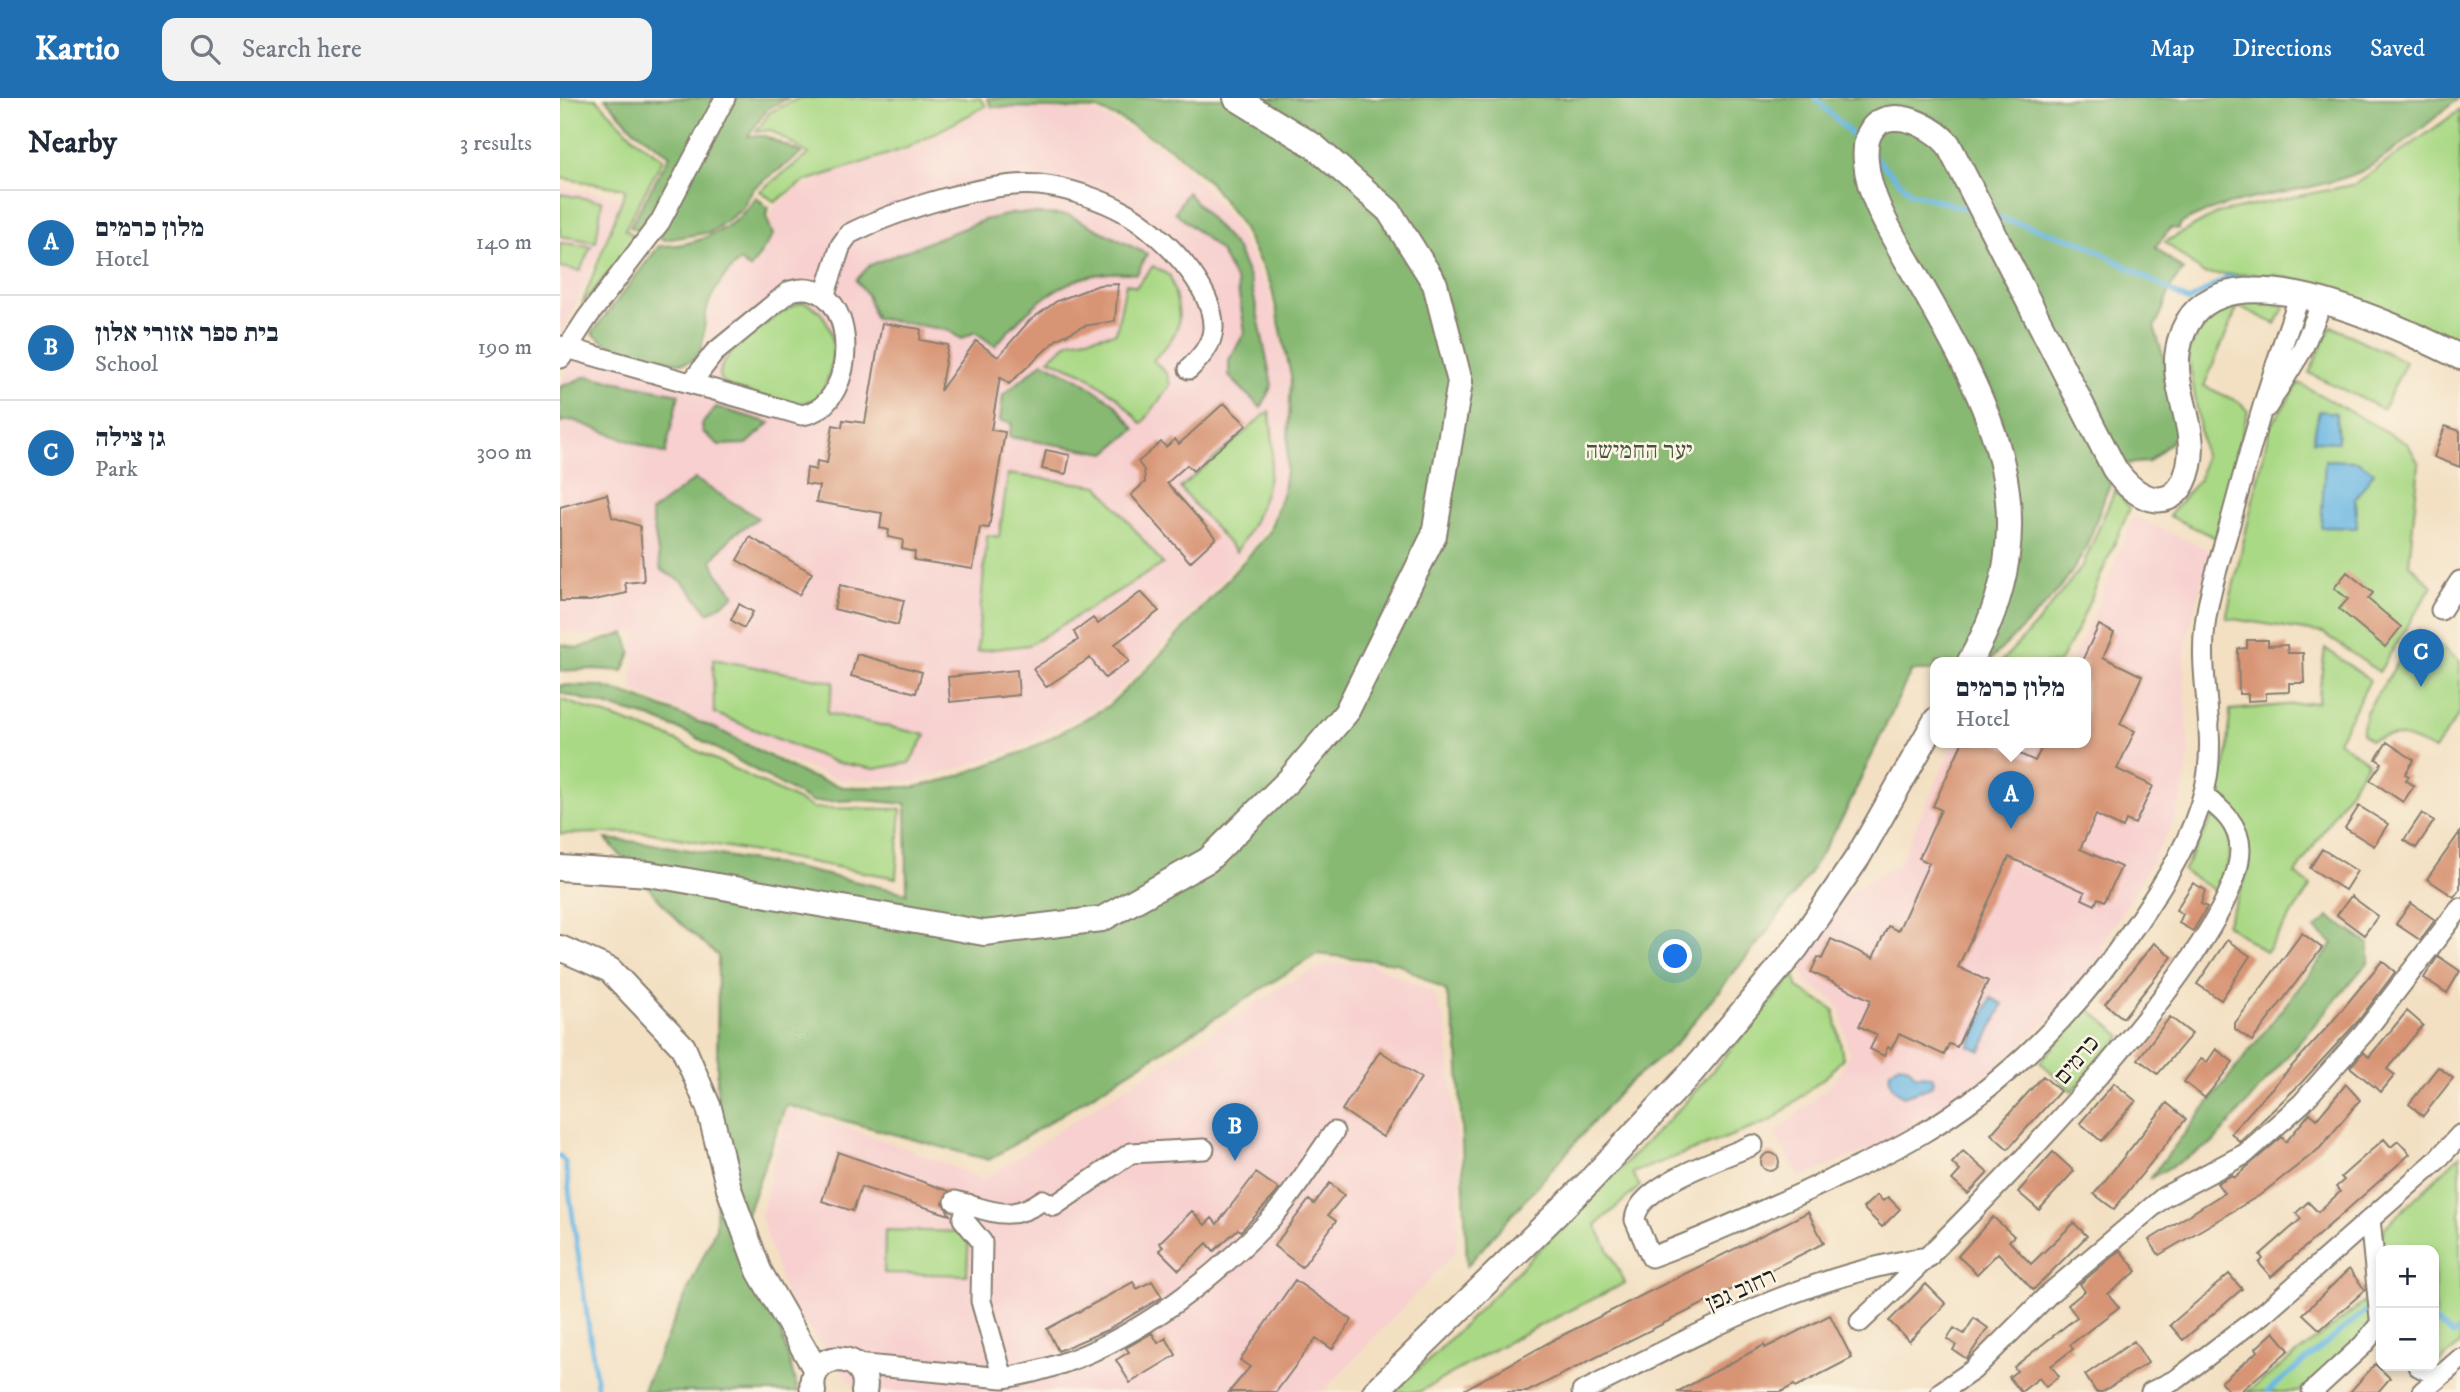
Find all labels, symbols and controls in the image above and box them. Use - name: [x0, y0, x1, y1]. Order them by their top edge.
- search box: [162, 18, 652, 81]
- text: Kartio: [35, 29, 120, 70]
- icon: search: [186, 30, 224, 68]
- text: Search here: [242, 33, 362, 66]
- text: Map: [2150, 34, 2195, 64]
- text: Directions: [2233, 34, 2332, 64]
- text: Saved: [2370, 34, 2425, 64]
- text: Nearby: [28, 125, 117, 162]
- text: 3 results: [460, 129, 532, 158]
- text: מלון כרמים: [95, 212, 204, 245]
- text: A: [44, 228, 58, 257]
- text: 140 m: [476, 228, 532, 257]
- text: Hotel: [95, 245, 149, 274]
- text: בית ספר אזורי אלון: [95, 317, 279, 350]
- text: B: [44, 333, 58, 362]
- text: 190 m: [478, 333, 532, 362]
- text: School: [95, 350, 158, 379]
- text: גן צילה: [95, 422, 166, 455]
- park label: יער החמישה: [1585, 436, 1693, 466]
- text: C: [43, 438, 59, 467]
- text: 300 m: [476, 438, 532, 467]
- text: Park: [95, 455, 138, 484]
- pin: C: [2398, 629, 2444, 687]
- popup: [1930, 657, 2091, 748]
- text: מלון כרמים: [1956, 672, 2065, 705]
- text: Hotel: [1956, 705, 2010, 734]
- pin: A: [1988, 771, 2034, 829]
- your location: [1658, 939, 1692, 973]
- street label: כרמים: [2048, 1029, 2106, 1091]
- pin: B: [1212, 1103, 1258, 1161]
- map controls: [2376, 1245, 2439, 1371]
- button: +: [2376, 1245, 2439, 1308]
- street label: רחוב גפן: [1701, 1261, 1781, 1319]
- button: −: [2376, 1308, 2439, 1371]

